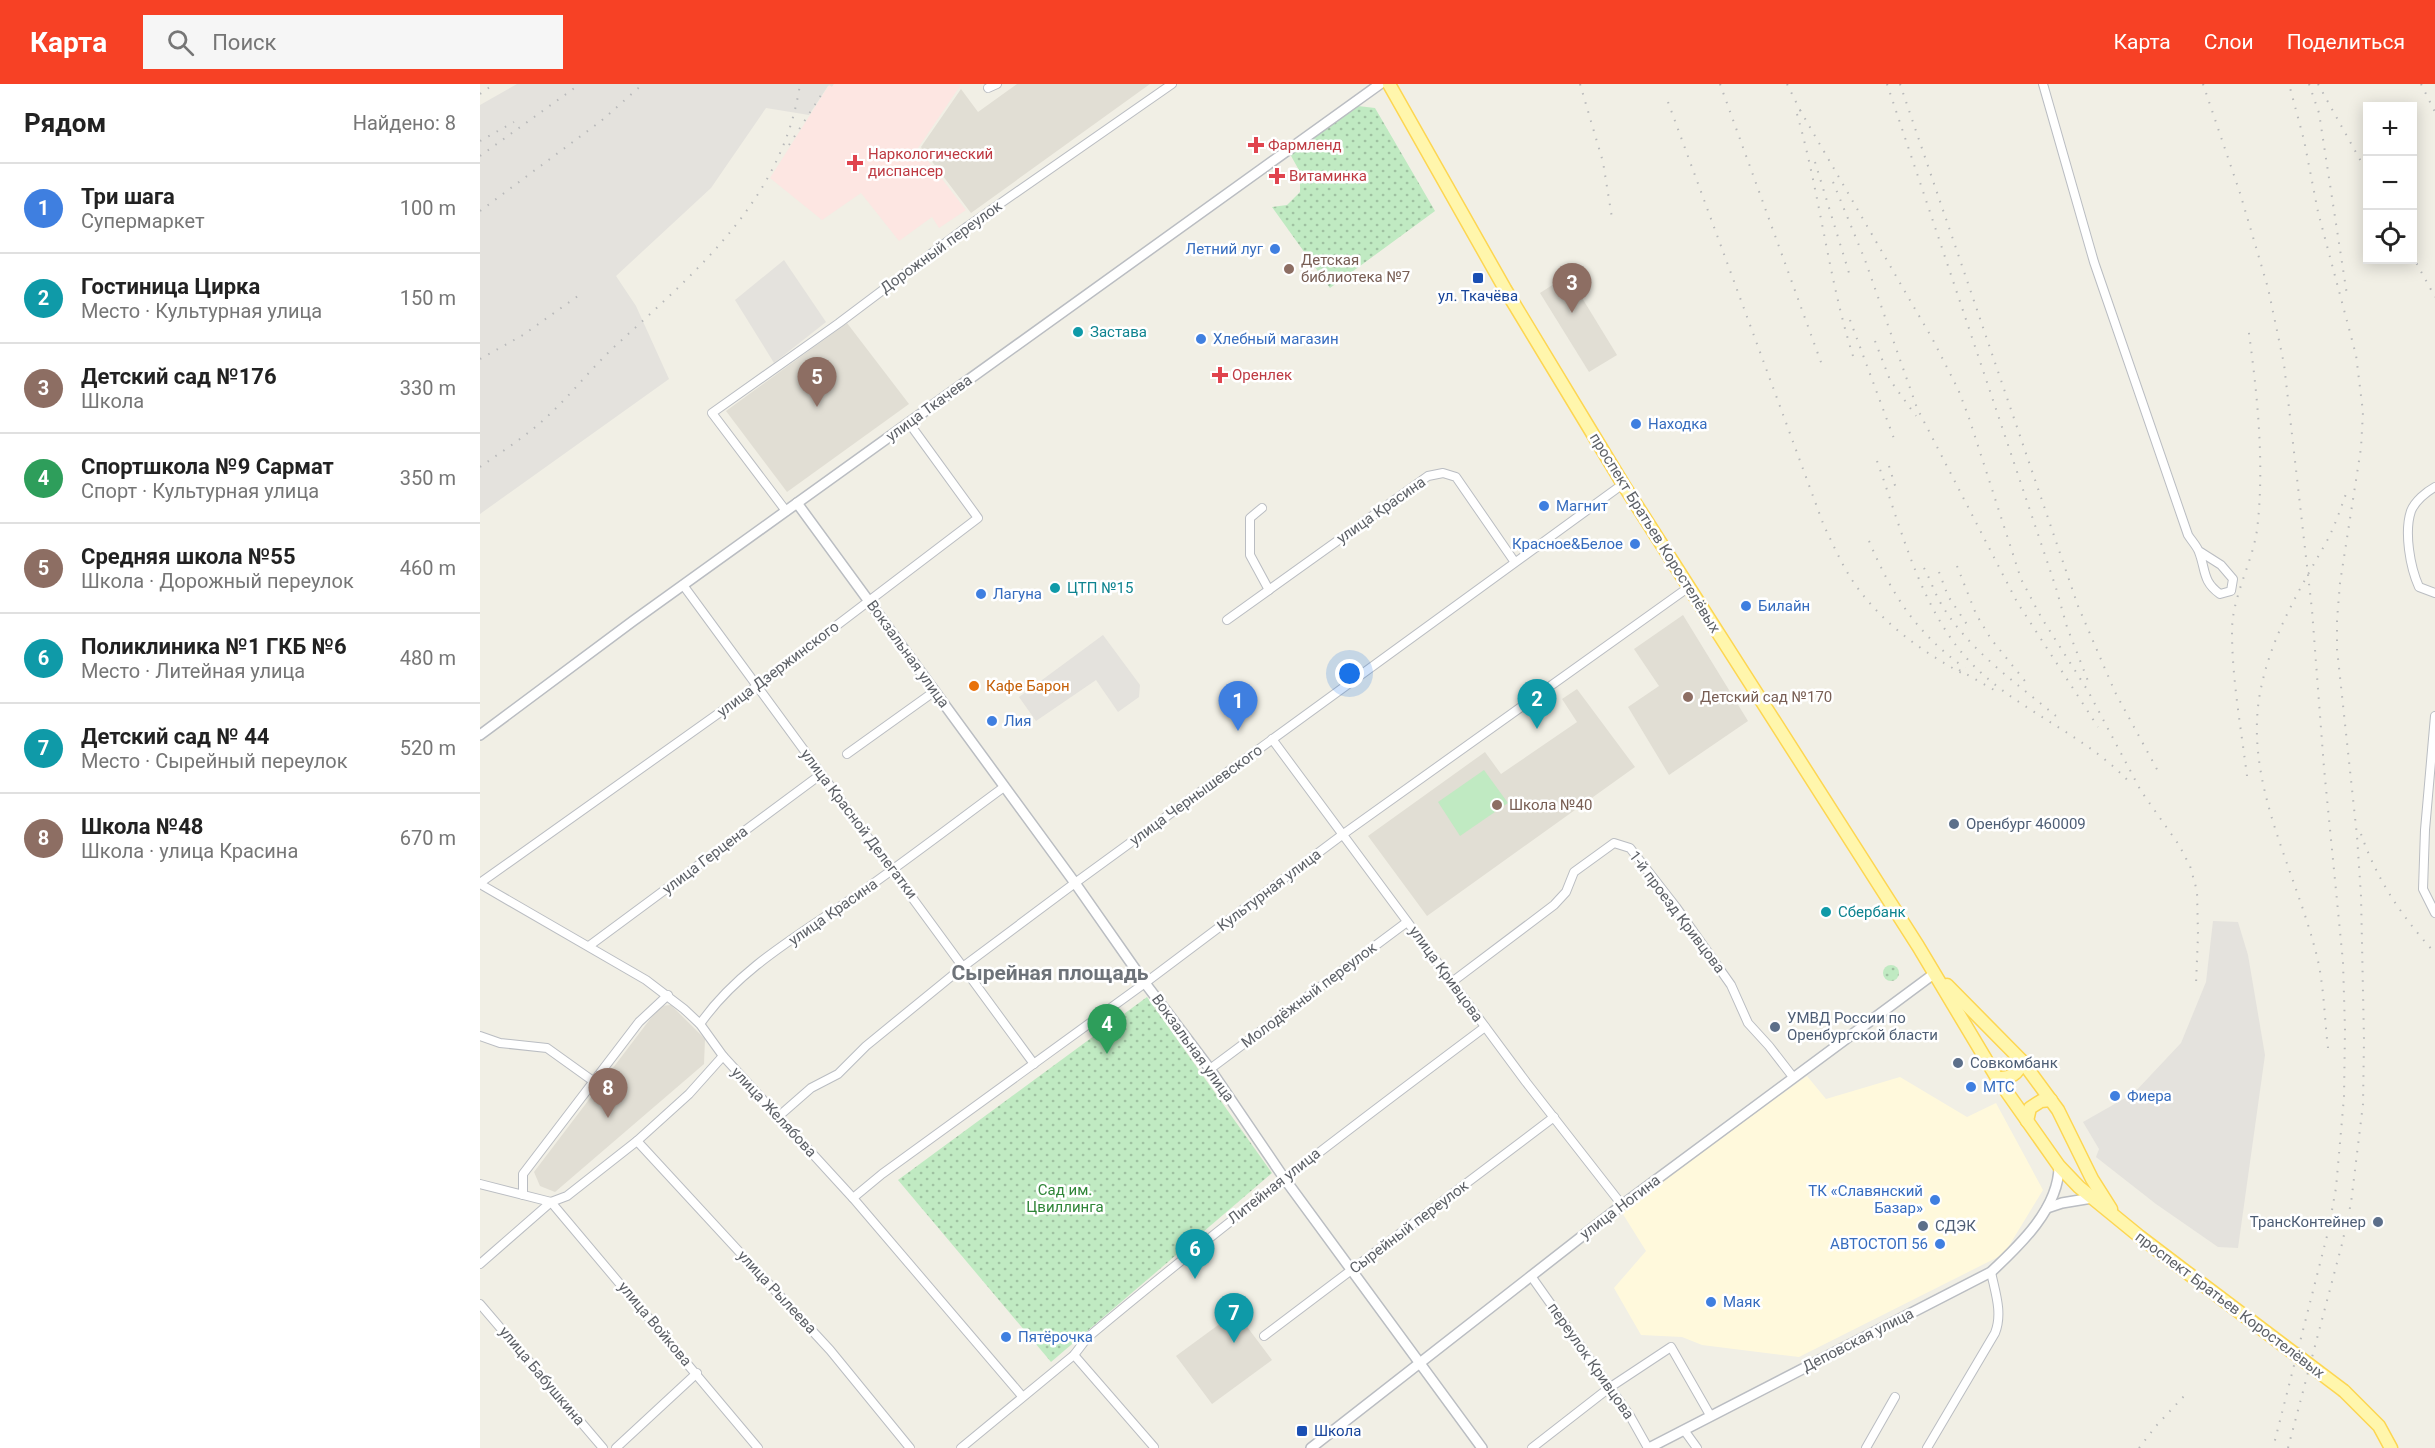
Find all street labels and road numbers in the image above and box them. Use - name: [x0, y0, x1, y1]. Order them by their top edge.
- street label: Дорожный переулок: [877, 197, 1005, 297]
- street label: улица Ткачева: [883, 371, 975, 445]
- street label: проспект Братьев Коростелёвых: [1586, 430, 1724, 637]
- street label: улица Красина: [1333, 473, 1429, 547]
- street label: Вокзальная улица: [863, 597, 953, 711]
- street label: улица Дзержинского: [714, 617, 842, 721]
- street label: улица Чернышевского: [1126, 741, 1266, 849]
- street label: улица Красной Делегатки: [797, 746, 921, 902]
- street label: улица Герцена: [659, 822, 751, 898]
- street label: Культурная улица: [1214, 845, 1324, 935]
- street label: 1-й проезд Кривцова: [1625, 847, 1729, 977]
- street label: улица Красина: [785, 875, 881, 949]
- street label: улица Кривцова: [1405, 923, 1487, 1025]
- street label: Молодёжный переулок: [1238, 938, 1380, 1052]
- street label: Вокзальная улица: [1148, 991, 1238, 1105]
- street label: улица Желябова: [728, 1063, 820, 1161]
- street label: Литейная улица: [1224, 1144, 1324, 1228]
- street label: улица Ногина: [1576, 1171, 1664, 1243]
- street label: Сырейный переулок: [1346, 1176, 1472, 1278]
- street label: проспект Братьев Коростелёвых: [2132, 1228, 2329, 1382]
- street label: улица Рылеева: [734, 1247, 820, 1337]
- street label: улица Войкова: [614, 1278, 696, 1370]
- street label: переулок Кривцова: [1544, 1299, 1638, 1423]
- street label: Деповская улица: [1799, 1304, 1917, 1376]
- street label: улица Бабушкина: [495, 1323, 589, 1429]

